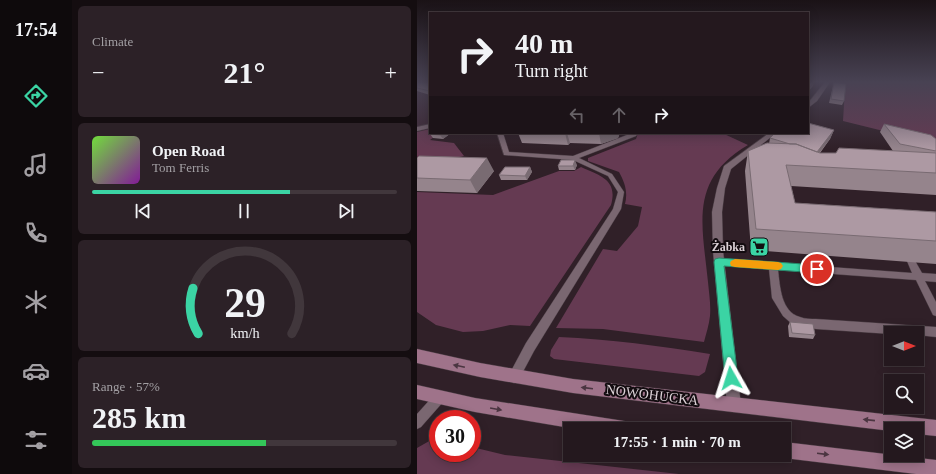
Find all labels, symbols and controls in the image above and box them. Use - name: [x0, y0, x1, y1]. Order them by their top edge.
- text: 17:54: [15, 20, 57, 40]
- icon: right: [449, 28, 501, 80]
- text: 40 m: [515, 28, 573, 59]
- text: Climate: [92, 34, 133, 49]
- text: 21°: [224, 56, 266, 89]
- text: −: [92, 60, 104, 85]
- text: +: [385, 60, 397, 85]
- text: Turn right: [515, 61, 588, 81]
- icon: directions: [22, 82, 50, 110]
- icon: left: [566, 104, 588, 126]
- icon: ahead: [608, 104, 630, 126]
- icon: right: [650, 104, 672, 126]
- text: Open Road: [152, 143, 225, 159]
- icon: music: [22, 151, 50, 179]
- text: Tom Ferris: [152, 160, 209, 175]
- icon: previous: [132, 200, 154, 222]
- icon: pause: [233, 200, 255, 222]
- icon: next: [335, 200, 357, 222]
- icon: phone: [22, 219, 50, 247]
- supermarket icon: Żabka: [748, 236, 770, 258]
- place label: Żabka: [712, 240, 745, 254]
- pin: [800, 252, 834, 286]
- icon: arrive: [806, 258, 828, 280]
- text: 29: [224, 279, 265, 325]
- icon: climate: [22, 288, 50, 316]
- text: km/h: [230, 324, 259, 340]
- north arrow: [884, 326, 924, 366]
- map controls: [884, 326, 924, 462]
- icon: car: [22, 357, 50, 385]
- position arrow: [710, 357, 752, 399]
- one-way arrow: [453, 363, 465, 369]
- button: search: [884, 374, 924, 414]
- text: Range · 57%: [92, 379, 160, 394]
- street label: NOWOHUCKA: [605, 382, 700, 408]
- one-way arrow: [581, 385, 593, 391]
- text: 285 km: [92, 401, 186, 434]
- one-way arrow: [490, 406, 502, 412]
- speed limit sign: 30: [429, 410, 481, 462]
- one-way arrow: [863, 417, 875, 424]
- button: layers: [884, 422, 924, 462]
- icon: filters: [22, 426, 50, 454]
- text: 17:55 · 1 min · 70 m: [613, 434, 741, 450]
- one-way arrow: [817, 451, 829, 457]

